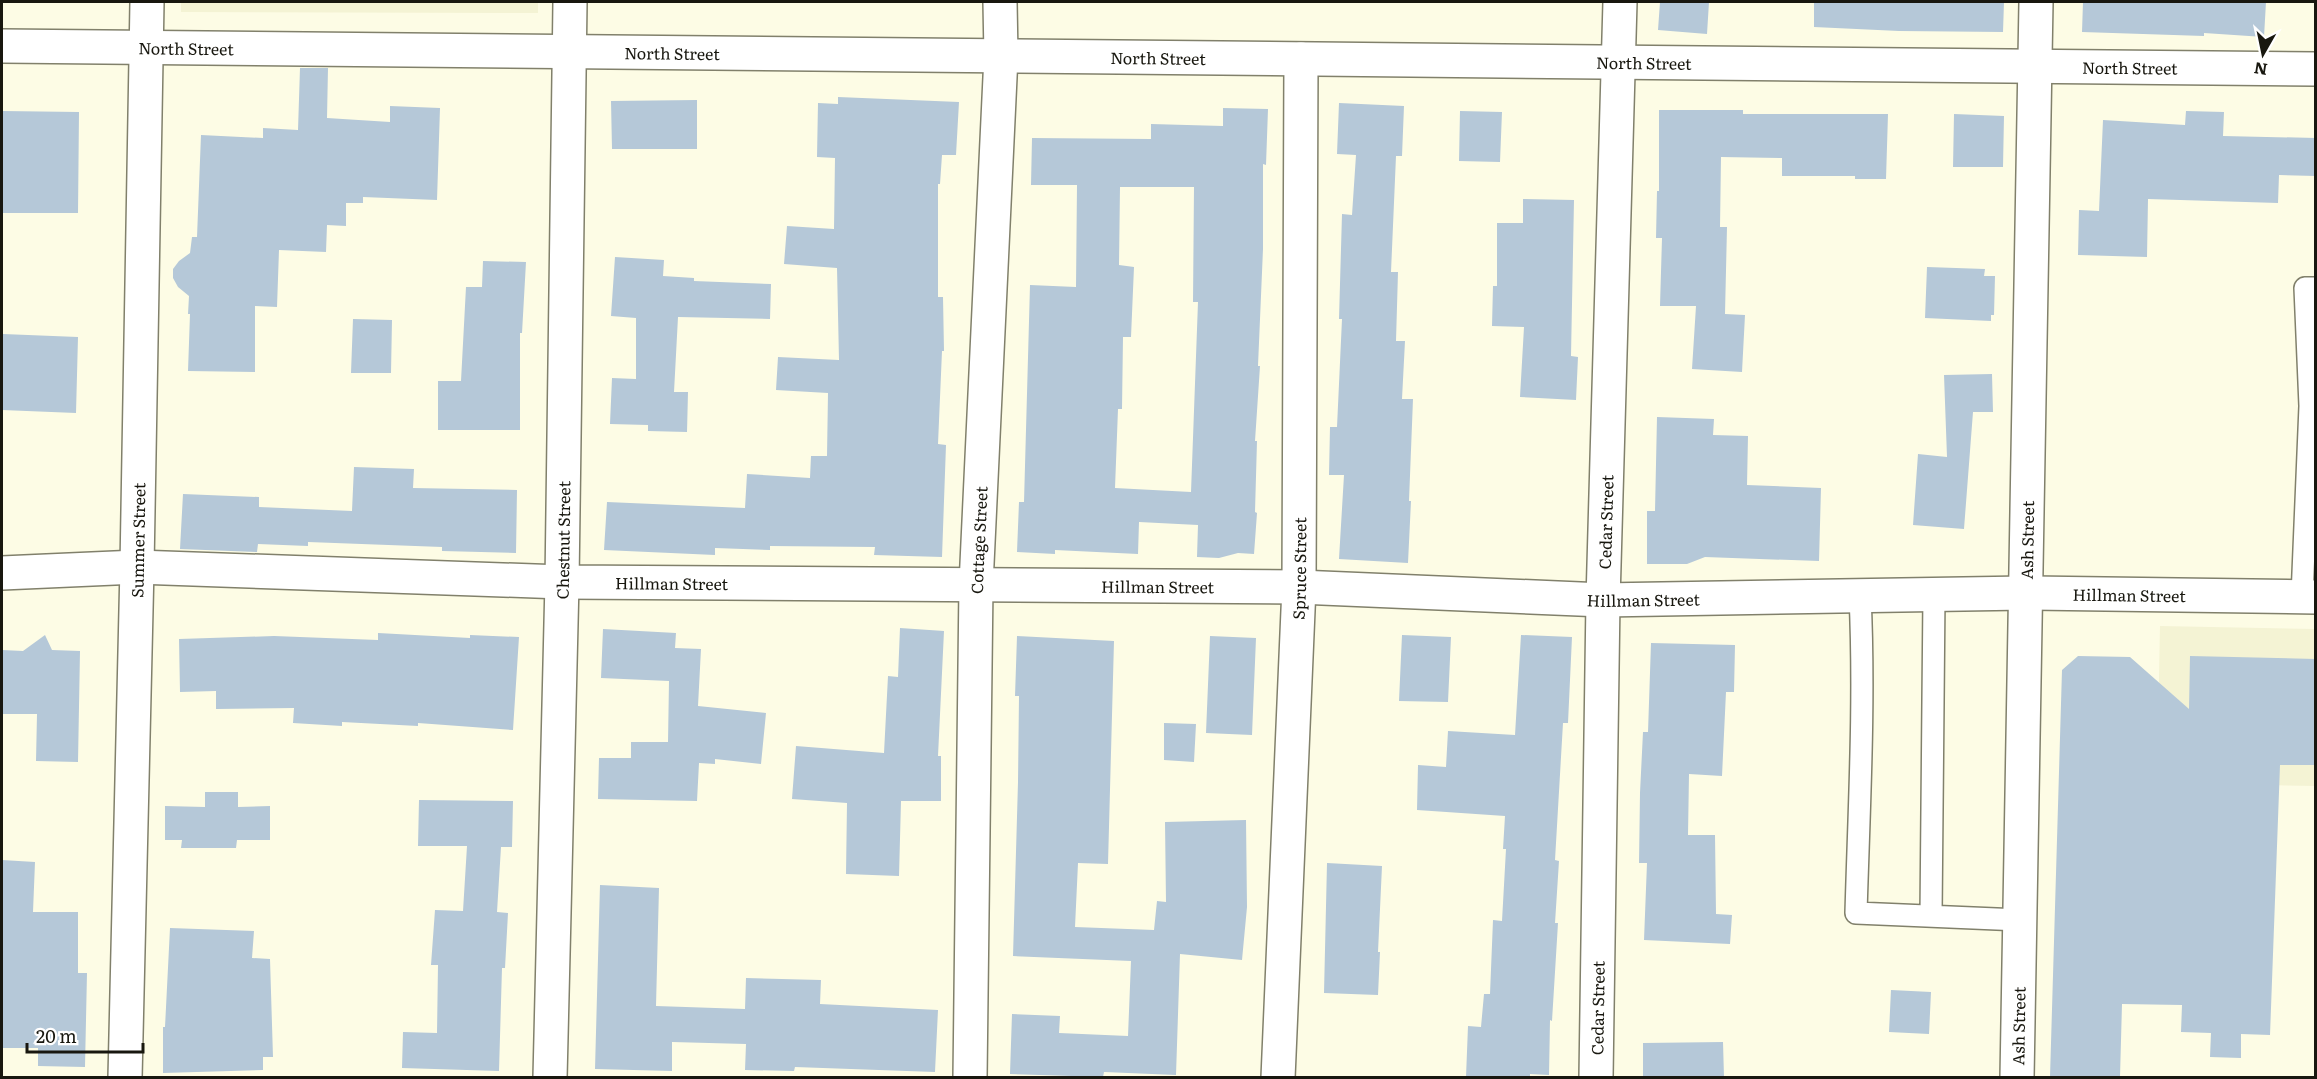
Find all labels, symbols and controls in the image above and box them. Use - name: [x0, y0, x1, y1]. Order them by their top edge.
- north arrow: [2233, 24, 2293, 84]
- street label: North Street: [138, 35, 234, 60]
- street label: North Street: [624, 40, 720, 65]
- street label: North Street: [1110, 45, 1206, 70]
- street label: North Street: [1596, 50, 1692, 75]
- street label: North Street: [2082, 55, 2178, 80]
- text: N: [2252, 57, 2269, 83]
- street label: Cedar Street: [1592, 474, 1619, 570]
- street label: Chestnut Street: [550, 480, 575, 600]
- street label: Summer Street: [124, 482, 151, 598]
- street label: Cottage Street: [964, 485, 993, 594]
- street label: Ash Street: [2014, 500, 2039, 580]
- street label: Spruce Street: [1286, 517, 1311, 620]
- street label: Hillman Street: [615, 570, 729, 595]
- street label: Hillman Street: [1101, 574, 1215, 598]
- street label: Hillman Street: [2073, 582, 2186, 607]
- street label: Hillman Street: [1586, 586, 1701, 612]
- street label: Cedar Street: [1584, 960, 1610, 1055]
- street label: Ash Street: [2005, 986, 2031, 1066]
- scale bar: [27, 1016, 142, 1054]
- text: 20 m: [36, 1022, 77, 1049]

